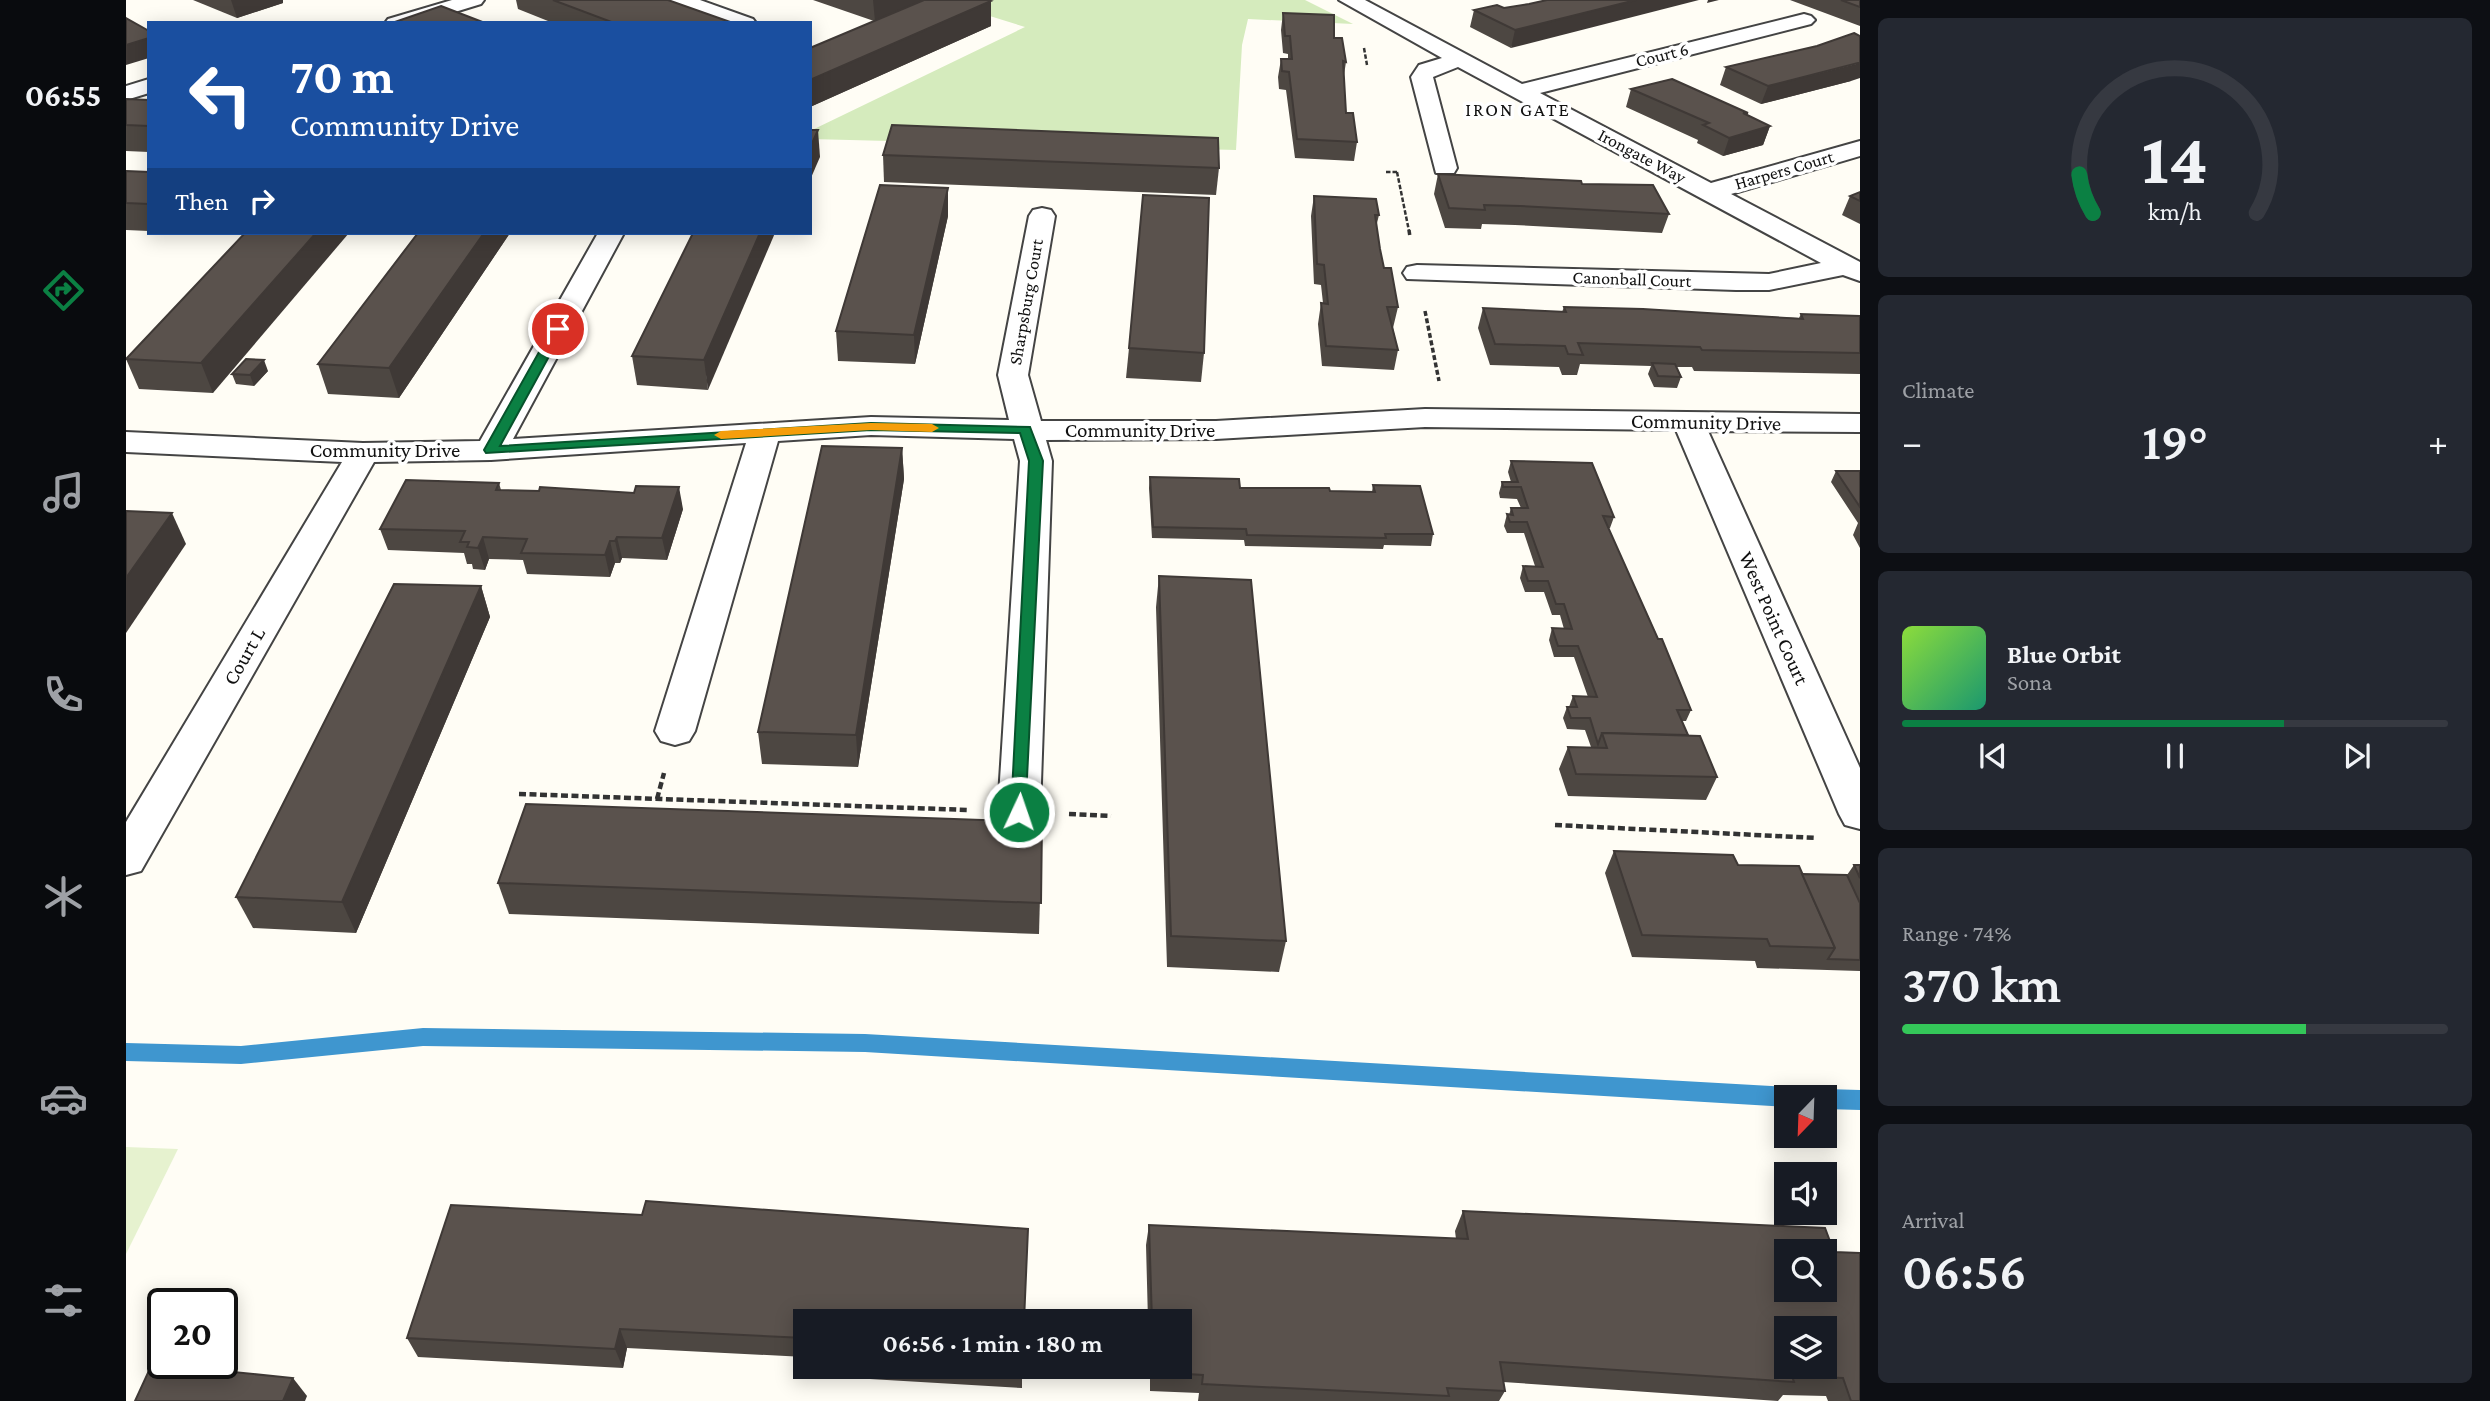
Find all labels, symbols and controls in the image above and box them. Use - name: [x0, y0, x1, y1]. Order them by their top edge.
- street label: Court 6: [1633, 39, 1691, 71]
- icon: left: [175, 49, 266, 140]
- text: 70 m: [290, 49, 394, 104]
- text: 06:55: [25, 77, 101, 113]
- district label: IRON GATE: [1465, 99, 1571, 120]
- text: Community Drive: [290, 107, 519, 143]
- text: 14: [2142, 119, 2208, 200]
- street label: Irongate Way: [1595, 125, 1690, 188]
- street label: Harpers Court: [1732, 146, 1837, 194]
- icon: right: [243, 182, 281, 220]
- text: Then: [175, 187, 229, 216]
- text: km/h: [2148, 198, 2202, 225]
- street label: Sharpsburg Court: [1005, 236, 1047, 367]
- icon: directions: [39, 266, 88, 315]
- street label: Canonball Court: [1572, 267, 1693, 291]
- pin: [528, 299, 588, 359]
- icon: arrive: [539, 310, 577, 348]
- text: Climate: [1902, 377, 1974, 403]
- street label: Community Drive: [1631, 409, 1781, 435]
- text: 19°: [2142, 412, 2208, 470]
- street label: Community Drive: [1065, 418, 1215, 442]
- text: −: [1902, 421, 1922, 463]
- text: +: [2428, 421, 2448, 463]
- street label: Community Drive: [310, 438, 460, 462]
- icon: music: [39, 468, 88, 517]
- street label: West Point Court: [1734, 548, 1815, 689]
- street label: Court L: [218, 622, 270, 689]
- text: Blue Orbit: [2007, 640, 2121, 669]
- text: Sona: [2007, 669, 2052, 695]
- icon: phone: [39, 670, 88, 719]
- icon: previous: [1974, 737, 2012, 775]
- icon: pause: [2156, 737, 2194, 775]
- icon: next: [2338, 737, 2376, 775]
- position arrow: [982, 775, 1056, 849]
- icon: climate: [39, 872, 88, 921]
- text: Range · 74%: [1902, 920, 2011, 946]
- text: 370 km: [1902, 955, 2061, 1013]
- icon: car: [39, 1074, 88, 1123]
- north arrow: [1774, 1085, 1838, 1148]
- map controls: [1774, 1085, 1837, 1379]
- button: sound: [1774, 1162, 1837, 1225]
- text: Arrival: [1902, 1207, 1965, 1233]
- button: search: [1774, 1239, 1837, 1302]
- text: 06:56: [1902, 1242, 2027, 1300]
- icon: filters: [39, 1276, 88, 1325]
- speed limit sign: 20: [147, 1288, 238, 1379]
- button: layers: [1774, 1316, 1837, 1379]
- text: 06:56 · 1 min · 180 m: [883, 1329, 1102, 1358]

